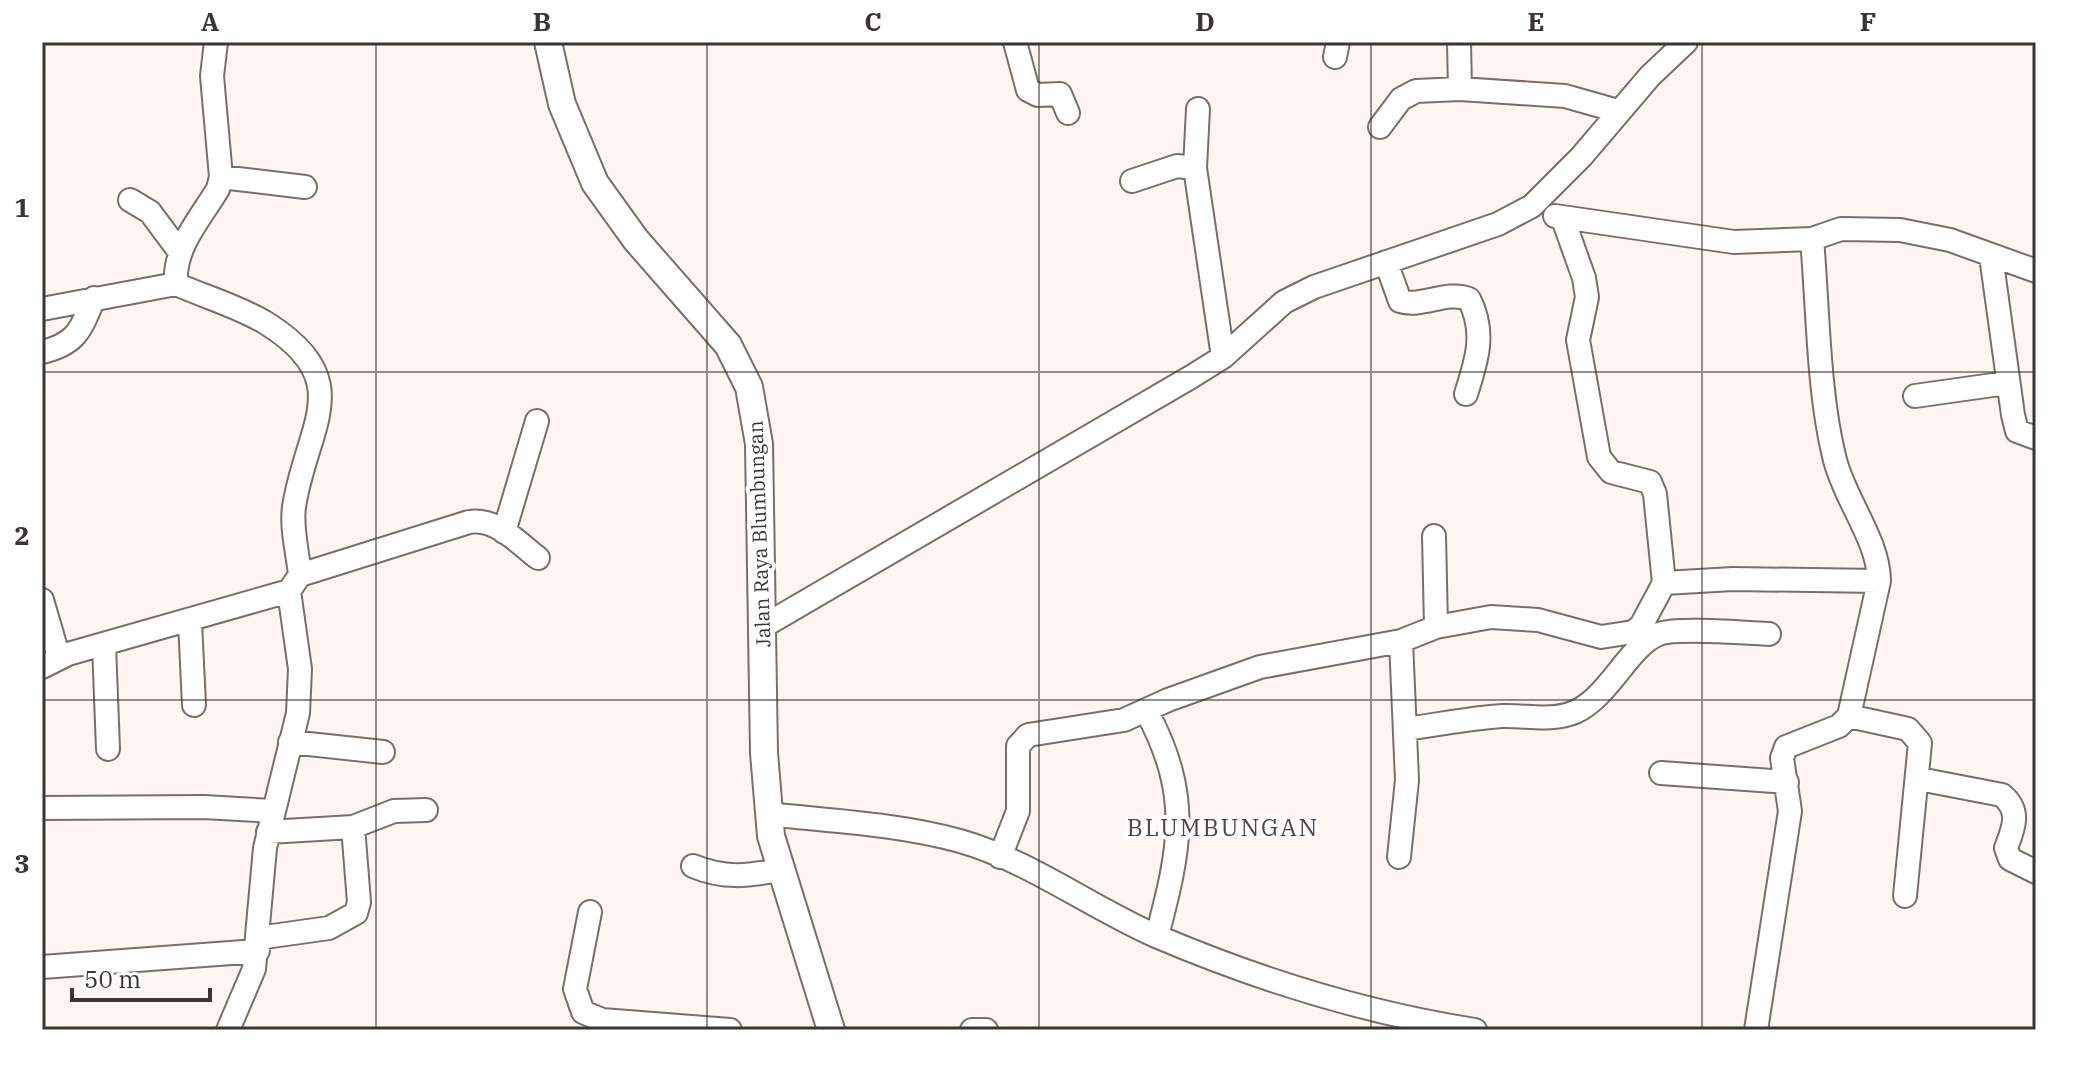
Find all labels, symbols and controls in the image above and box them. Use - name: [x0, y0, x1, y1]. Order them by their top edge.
- text: A: [201, 4, 219, 38]
- text: B: [533, 4, 551, 38]
- text: C: [864, 4, 882, 38]
- text: D: [1195, 4, 1215, 38]
- text: E: [1527, 4, 1545, 38]
- text: F: [1860, 4, 1876, 38]
- text: 1: [14, 190, 30, 224]
- street label: Jalan Raya Blumbungan: [742, 420, 776, 648]
- text: 2: [14, 518, 30, 552]
- district label: BLUMBUNGAN: [1127, 811, 1319, 843]
- text: 3: [14, 846, 30, 880]
- scale bar: [72, 952, 210, 1002]
- text: 50 m: [84, 963, 141, 995]

